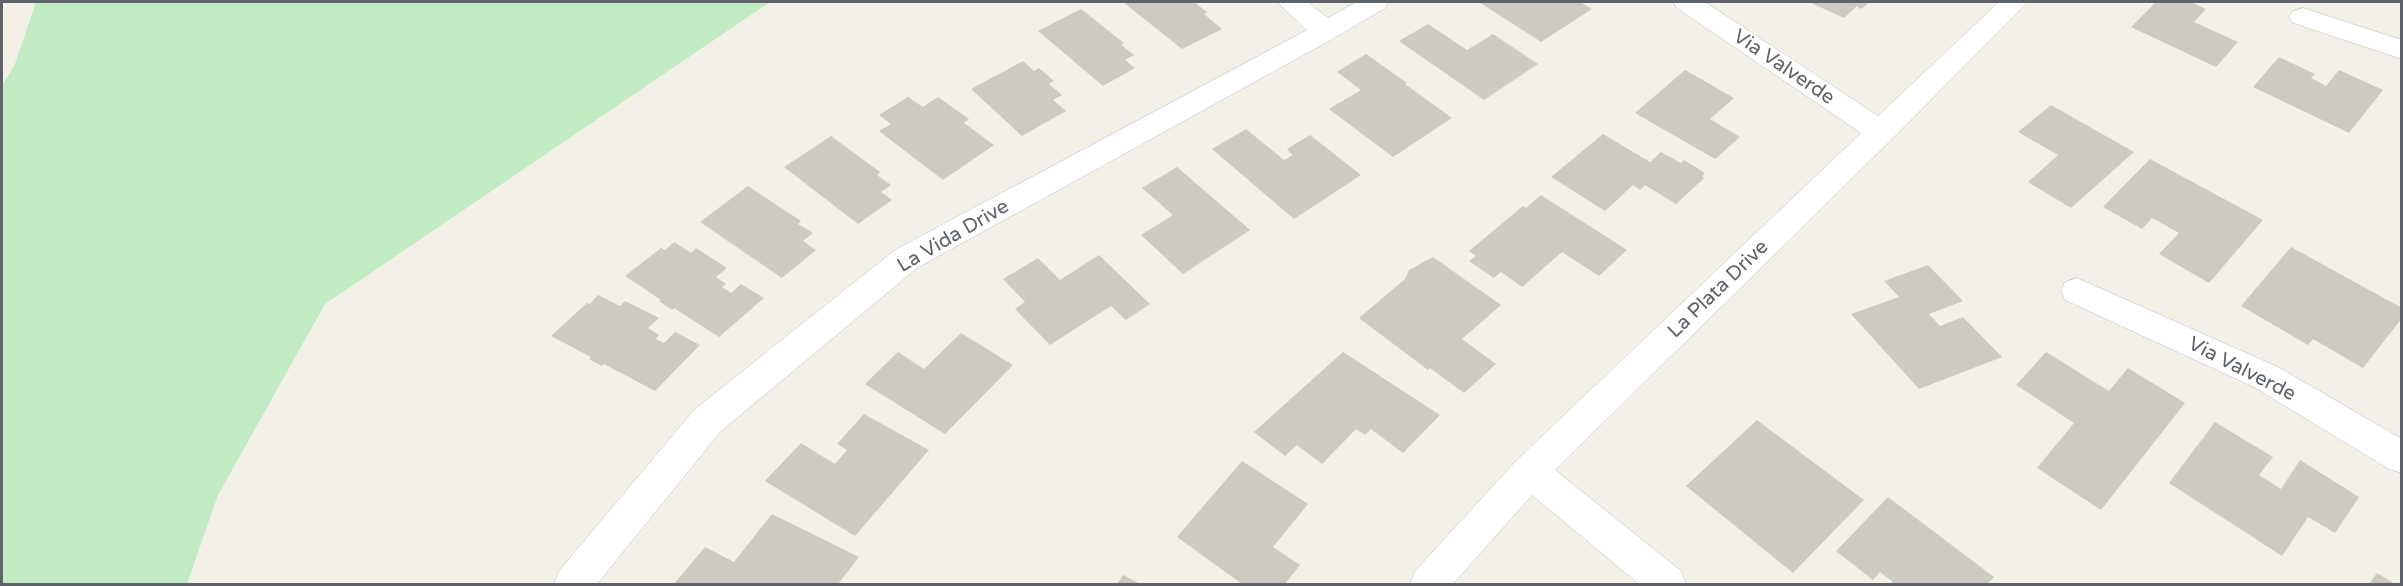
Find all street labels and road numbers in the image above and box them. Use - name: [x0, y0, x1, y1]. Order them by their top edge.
- street label: Via Valverde: [1729, 24, 1839, 110]
- street label: La Vida Drive: [893, 194, 1013, 278]
- street label: La Plata Drive: [1663, 235, 1773, 343]
- street label: Via Valverde: [2184, 332, 2300, 406]

